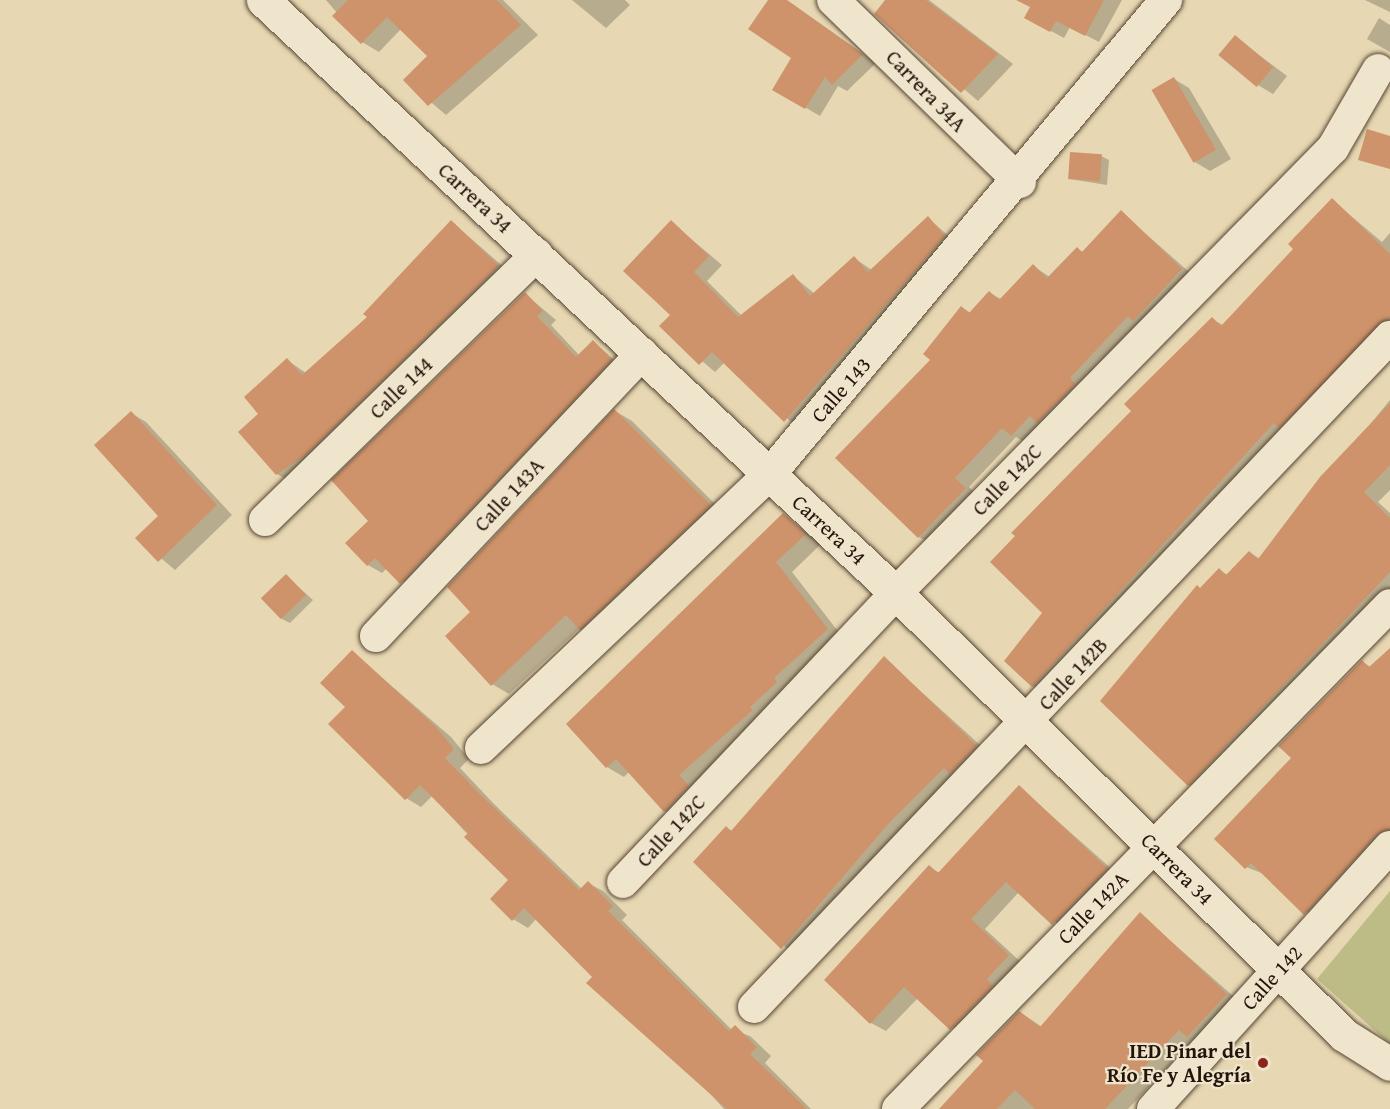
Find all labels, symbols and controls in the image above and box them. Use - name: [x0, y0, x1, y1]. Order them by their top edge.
- street label: Carrera 34A: [881, 45, 971, 137]
- street label: Carrera 34: [433, 158, 517, 238]
- street label: Calle 144: [364, 352, 438, 424]
- street label: Calle 143: [806, 352, 876, 428]
- street label: Calle 142C: [967, 439, 1047, 521]
- street label: Calle 143A: [469, 453, 549, 537]
- street label: Carrera 34: [787, 490, 871, 570]
- street label: Calle 142B: [1033, 633, 1113, 715]
- street label: Calle 142C: [631, 790, 711, 872]
- street label: Carrera 34: [1136, 828, 1218, 910]
- street label: Calle 142A: [1052, 867, 1134, 949]
- street label: Calle 142: [1237, 941, 1307, 1015]
- place label: IED Pinar del Río Fe y Alegría: [1107, 1038, 1251, 1088]
- marker: IED Pinar del Río Fe y Alegría: [1256, 1056, 1270, 1070]

